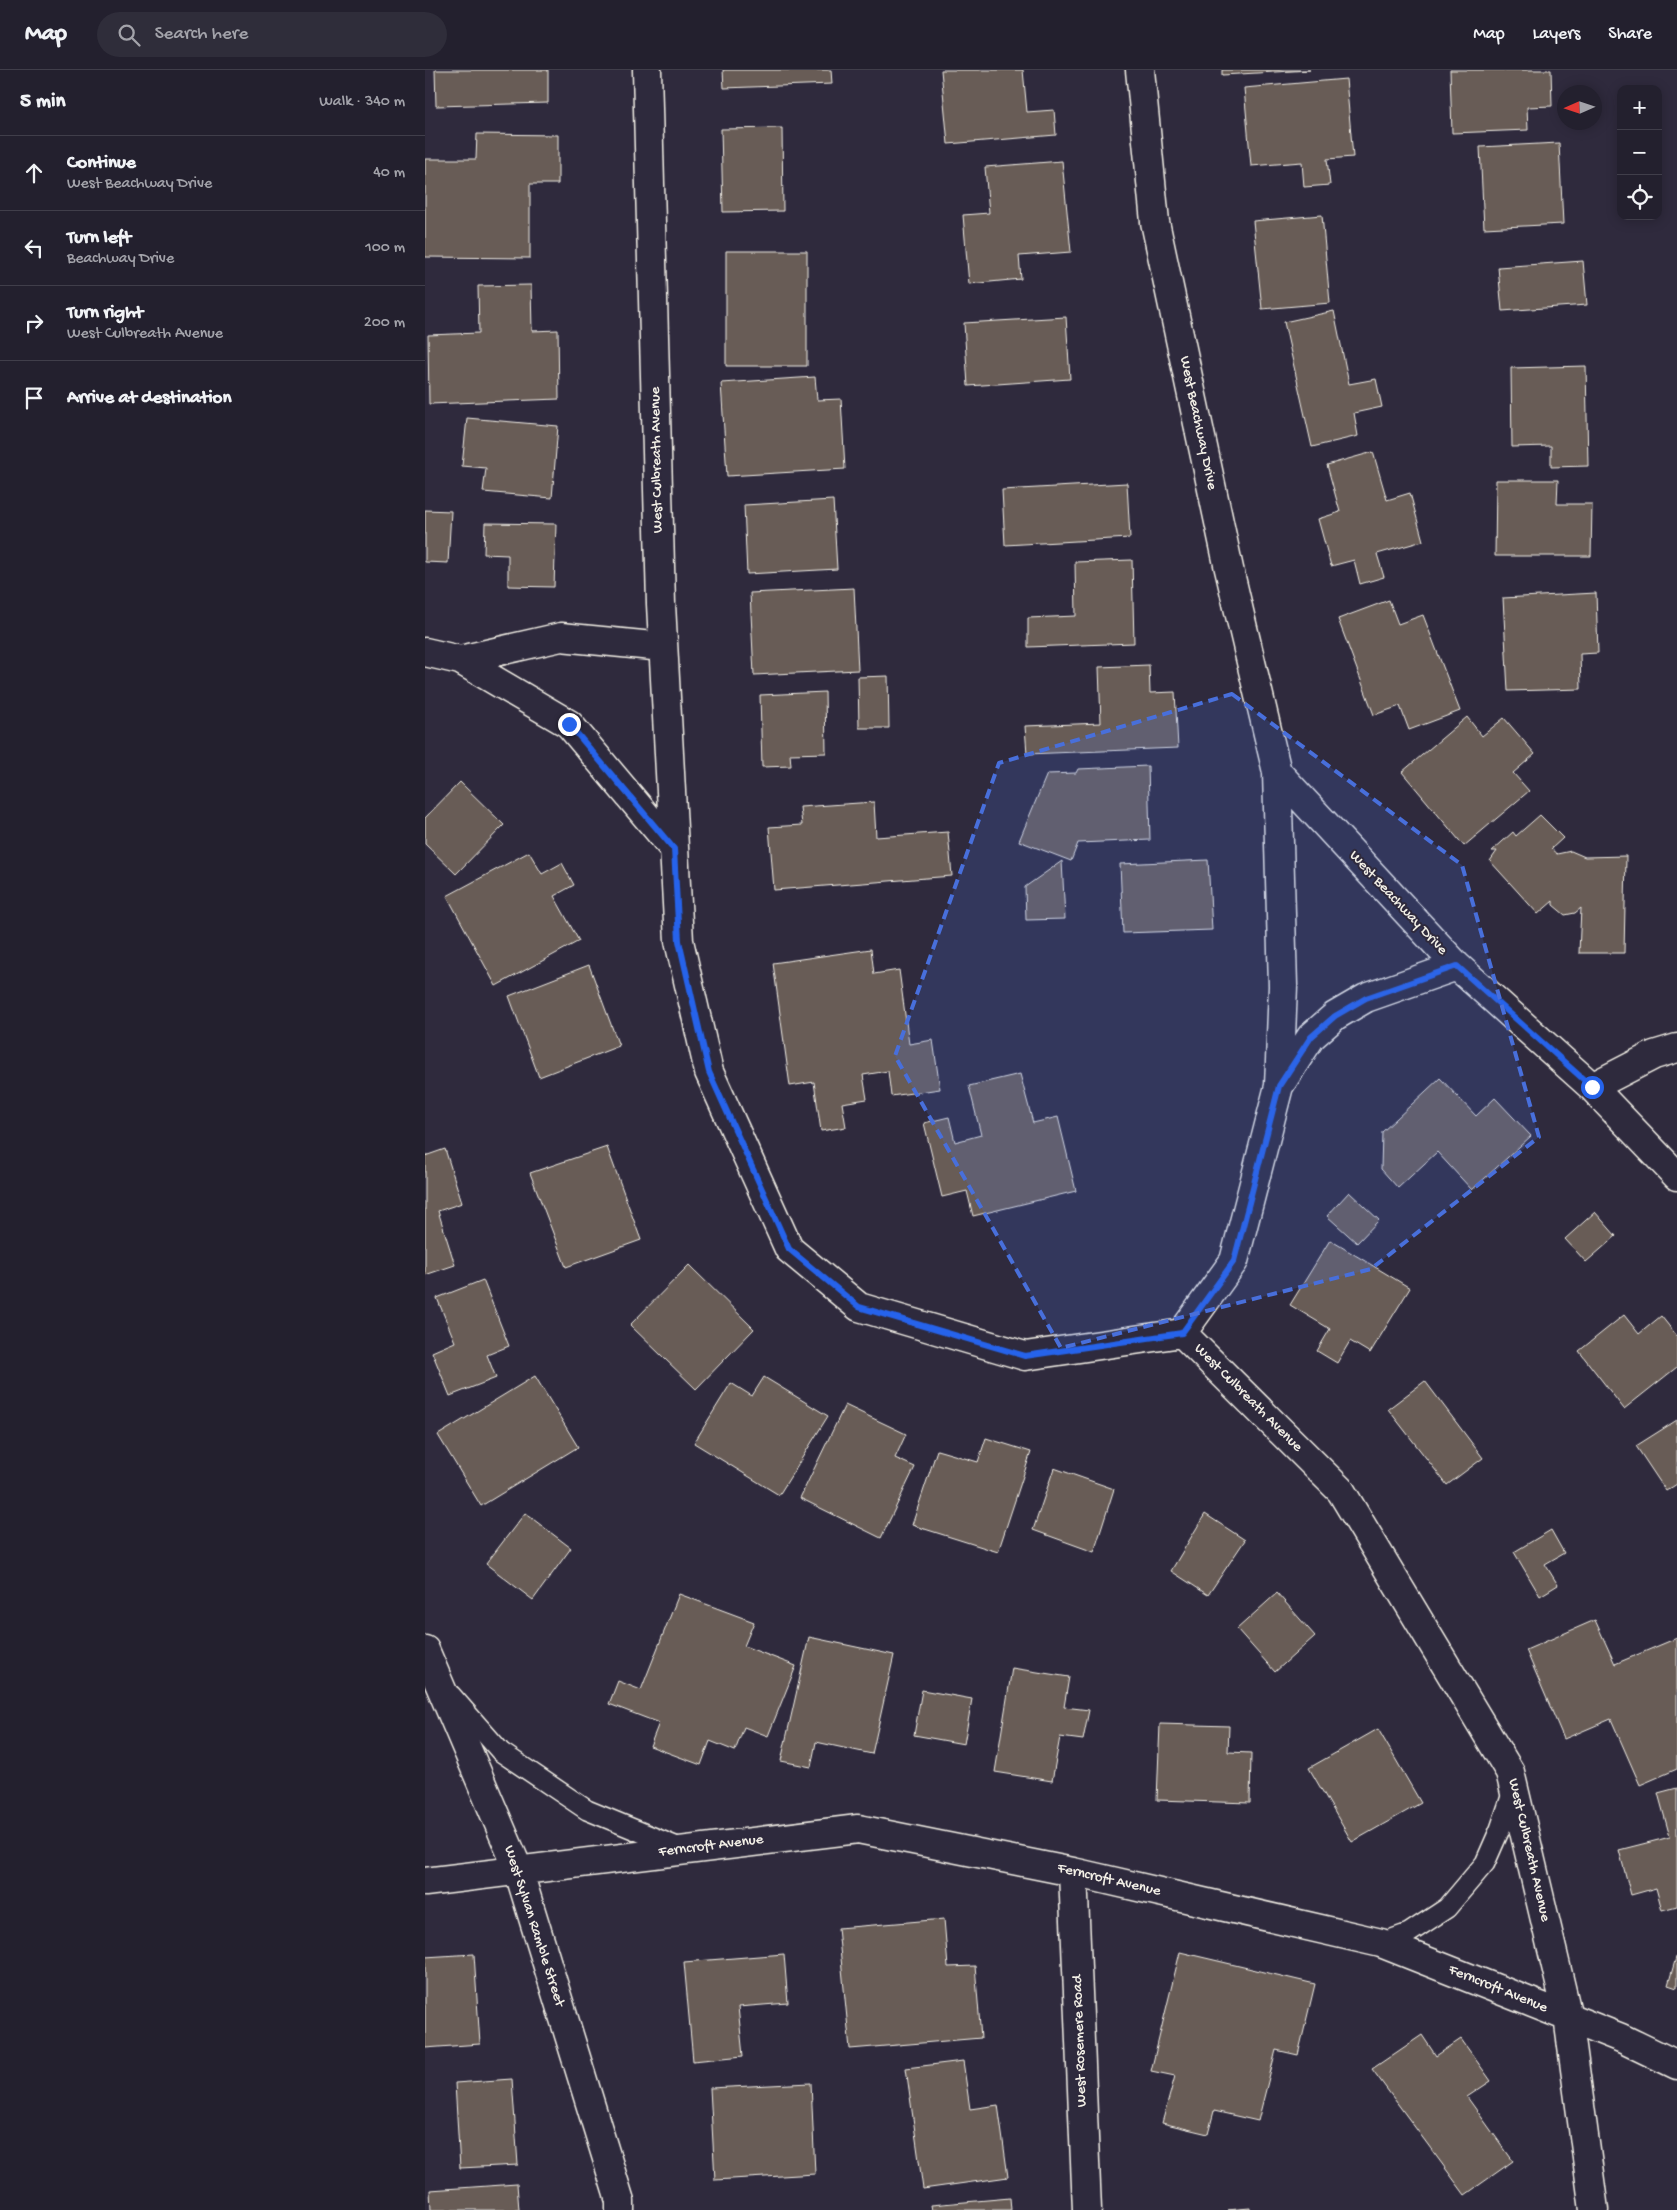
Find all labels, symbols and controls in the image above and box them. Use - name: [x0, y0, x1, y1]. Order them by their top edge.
- search box: [97, 12, 447, 57]
- text: Map: [25, 20, 67, 49]
- icon: search: [115, 21, 143, 49]
- text: Search here: [155, 23, 248, 46]
- text: Map: [1473, 24, 1505, 45]
- text: Layers: [1533, 24, 1580, 45]
- text: Share: [1608, 24, 1652, 45]
- north arrow: [1557, 85, 1602, 130]
- map controls: [1617, 85, 1662, 220]
- button: +: [1617, 85, 1662, 130]
- text: 5 min: [20, 90, 65, 115]
- text: Walk · 340 m: [319, 93, 405, 112]
- button: −: [1617, 130, 1662, 175]
- text: Continue: [67, 152, 136, 175]
- icon: ahead: [20, 159, 48, 187]
- text: 40 m: [373, 164, 405, 183]
- text: West Beachway Drive: [67, 175, 212, 194]
- button: locate: [1617, 175, 1662, 220]
- text: Turn left: [67, 227, 131, 250]
- icon: left: [20, 234, 48, 262]
- text: 100 m: [365, 239, 405, 258]
- text: Beachway Drive: [67, 250, 174, 269]
- text: Turn right: [67, 302, 143, 325]
- icon: right: [20, 309, 48, 337]
- text: 200 m: [364, 314, 405, 333]
- text: West Culbreath Avenue: [67, 325, 223, 344]
- street label: West Beachway Drive: [1175, 355, 1221, 492]
- icon: arrive: [20, 384, 48, 412]
- street label: West Culbreath Avenue: [647, 386, 667, 533]
- text: Arrive at destination: [67, 387, 231, 410]
- route end: [558, 713, 581, 736]
- street label: West Beachway Drive: [1345, 847, 1451, 959]
- route start: [1581, 1076, 1604, 1099]
- street label: West Culbreath Avenue: [1190, 1340, 1306, 1456]
- street label: West Culbreath Avenue: [1504, 1777, 1554, 1924]
- street label: Ferncroft Avenue: [657, 1831, 765, 1861]
- street label: West Sylvan Ramble Street: [499, 1843, 569, 2011]
- street label: Ferncroft Avenue: [1055, 1859, 1163, 1901]
- street label: Ferncroft Avenue: [1445, 1961, 1550, 2017]
- street label: West Rosemere Road: [1069, 1973, 1091, 2107]

